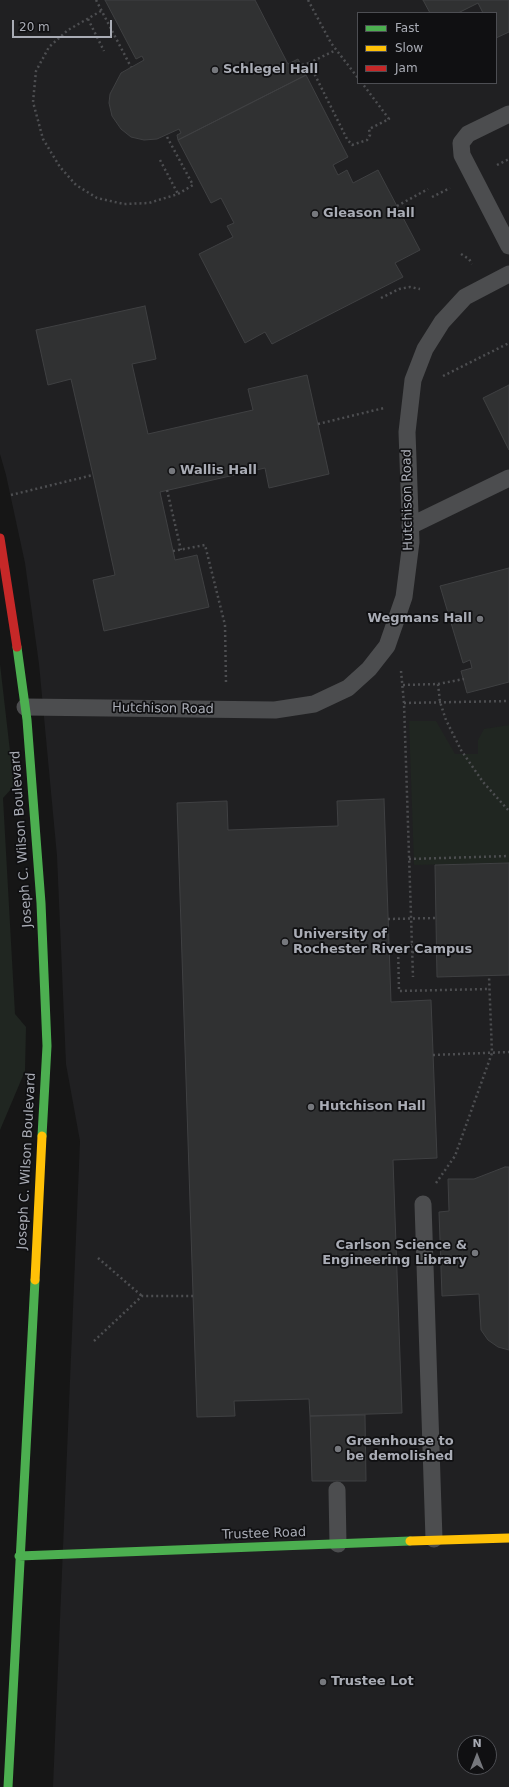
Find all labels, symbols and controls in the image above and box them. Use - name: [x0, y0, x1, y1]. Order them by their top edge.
- scale bar: [14, 12, 114, 38]
- legend: [357, 12, 497, 84]
- text: 20 m: [19, 20, 50, 34]
- text: Fast: [395, 21, 419, 35]
- text: Slow: [395, 41, 423, 55]
- text: Jam: [395, 61, 418, 75]
- place label: Schlegel Hall: [223, 62, 318, 78]
- marker: Schlegel Hall: [210, 65, 220, 75]
- place label: Gleason Hall: [323, 206, 415, 222]
- marker: Gleason Hall: [310, 209, 320, 219]
- street label: Hutchison Road: [399, 449, 417, 551]
- place label: Wallis Hall: [180, 463, 257, 479]
- marker: Wallis Hall: [167, 466, 177, 476]
- place label: Wegmans Hall: [368, 611, 472, 627]
- marker: Wegmans Hall: [475, 614, 485, 624]
- street label: Hutchison Road: [112, 700, 214, 718]
- street label: Joseph C. Wilson Boulevard: [8, 750, 36, 928]
- place label: University of Rochester River Campus: [293, 927, 472, 958]
- marker: University of Rochester River Campus: [280, 937, 290, 947]
- street label: Joseph C. Wilson Boulevard: [15, 1072, 39, 1250]
- place label: Hutchison Hall: [319, 1099, 426, 1115]
- marker: Hutchison Hall: [306, 1102, 316, 1112]
- place label: Carlson Science & Engineering Library: [322, 1238, 467, 1269]
- marker: Carlson Science & Engineering Library: [470, 1248, 480, 1258]
- place label: Greenhouse to be demolished: [346, 1434, 454, 1465]
- marker: Greenhouse to be demolished: [333, 1444, 343, 1454]
- street label: Trustee Road: [222, 1525, 306, 1543]
- place label: Trustee Lot: [331, 1674, 414, 1690]
- marker: Trustee Lot: [318, 1677, 328, 1687]
- north arrow: [457, 1735, 497, 1775]
- text: N: [472, 1737, 482, 1750]

